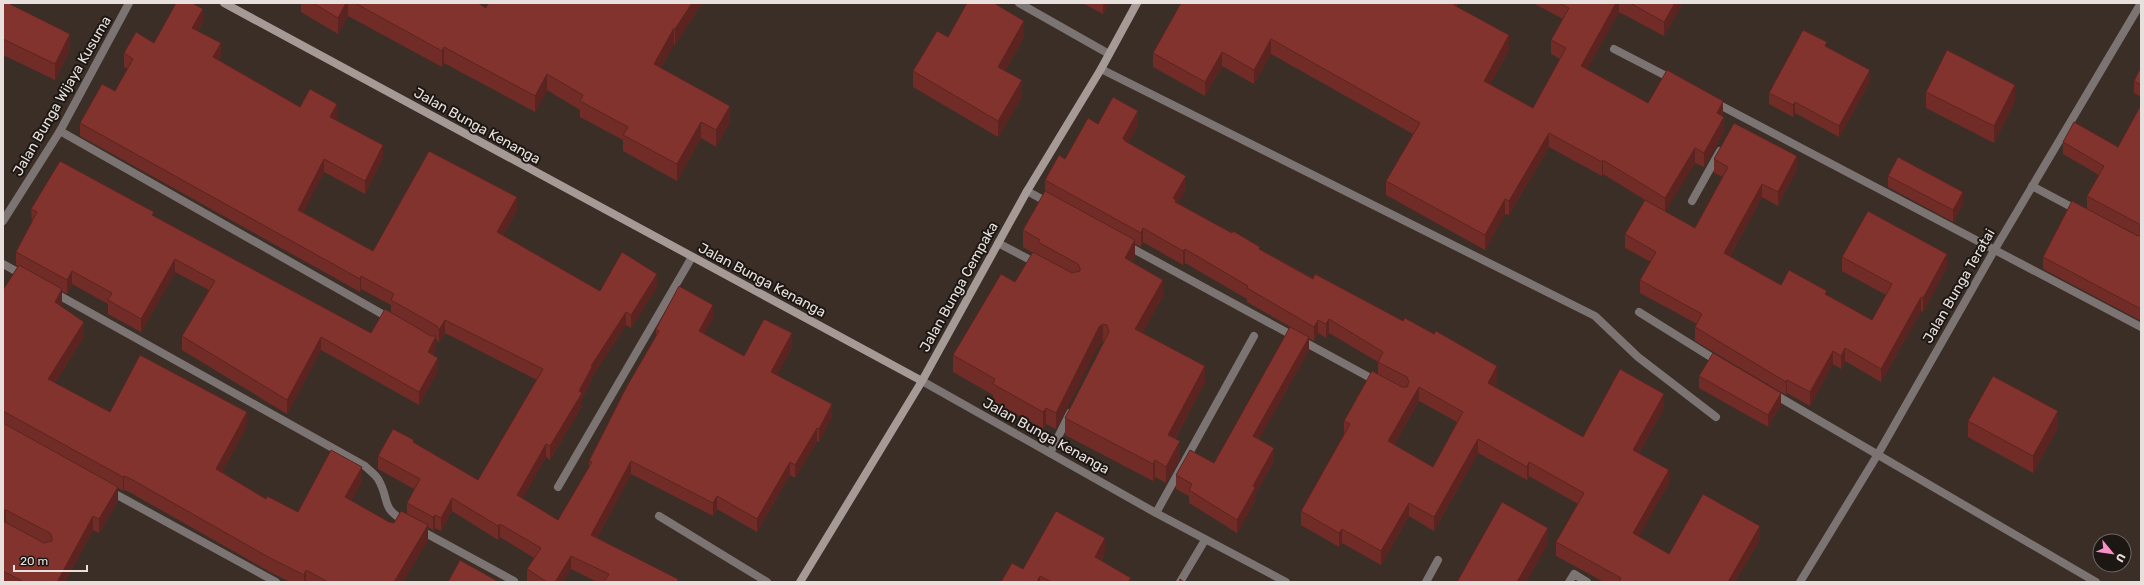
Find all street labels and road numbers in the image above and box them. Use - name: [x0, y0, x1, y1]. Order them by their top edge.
- street label: Jalan Bunga Wijaya Kusuma: [9, 13, 115, 179]
- street label: Jalan Bunga Kenanga: [411, 84, 543, 168]
- street label: Jalan Bunga Cempaka: [916, 219, 1002, 355]
- street label: Jalan Bunga Teratai: [1919, 226, 1999, 346]
- street label: Jalan Bunga Kenanga: [695, 239, 829, 321]
- street label: Jalan Bunga Kenanga: [980, 394, 1112, 478]

